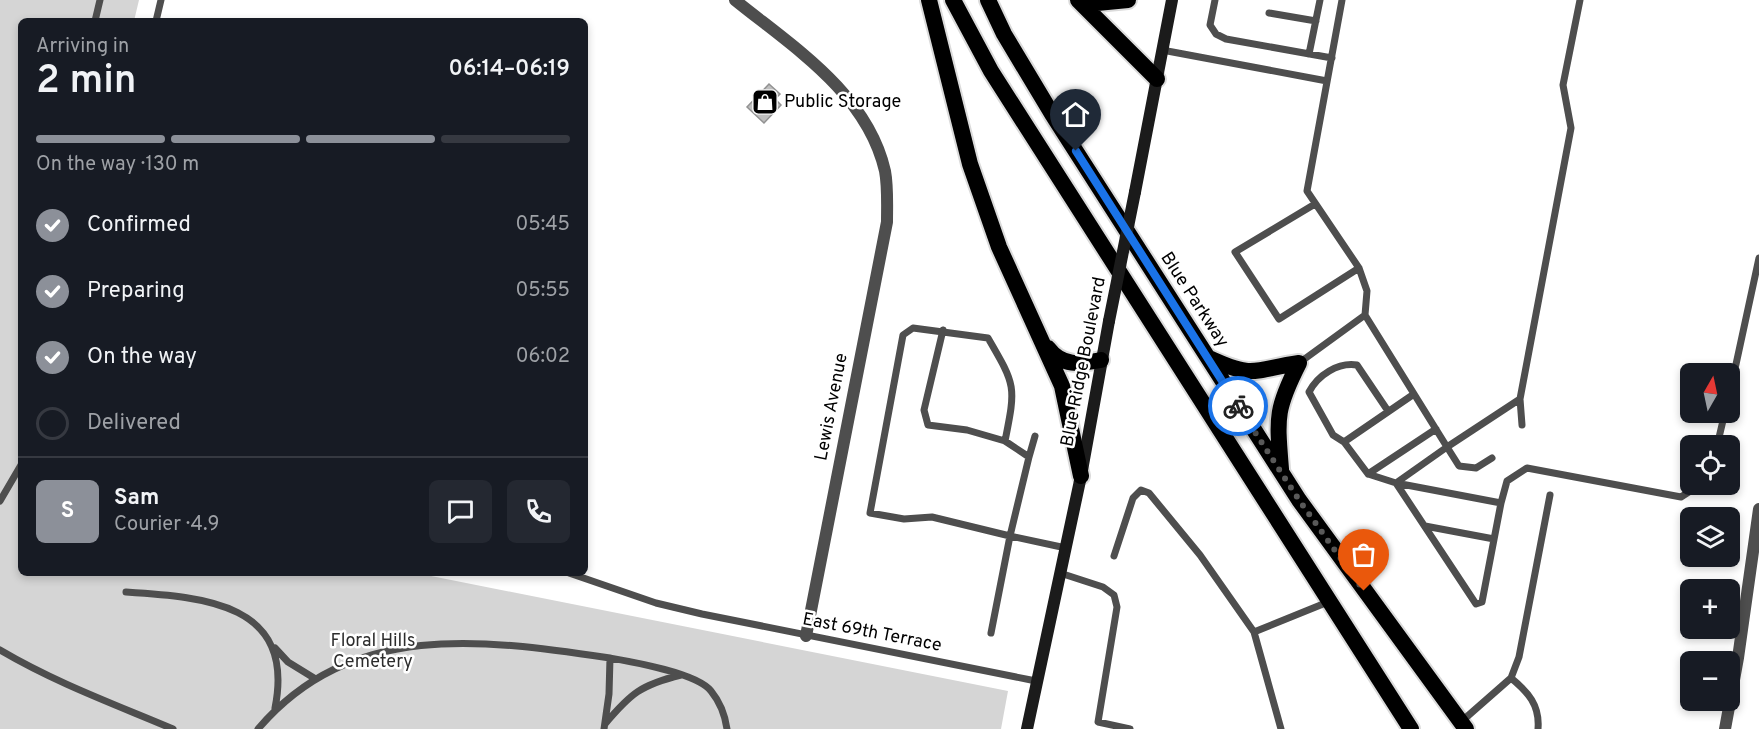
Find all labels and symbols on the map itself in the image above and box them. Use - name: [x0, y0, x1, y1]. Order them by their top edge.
- shop icon: Public Storage: [750, 87, 780, 117]
- pin: [1050, 89, 1101, 151]
- place label: Public Storage: [784, 91, 901, 114]
- street label: Blue Parkway: [1155, 248, 1233, 352]
- street label: Blue Ridge Boulevard: [1056, 275, 1112, 449]
- street label: Lewis Avenue: [810, 351, 854, 463]
- north arrow: [1680, 363, 1740, 423]
- courier: [1208, 376, 1268, 436]
- pin: [1338, 529, 1389, 591]
- street label: East 69th Terrace: [800, 608, 944, 658]
- park label: Floral Hills Cemetery: [331, 630, 415, 674]

